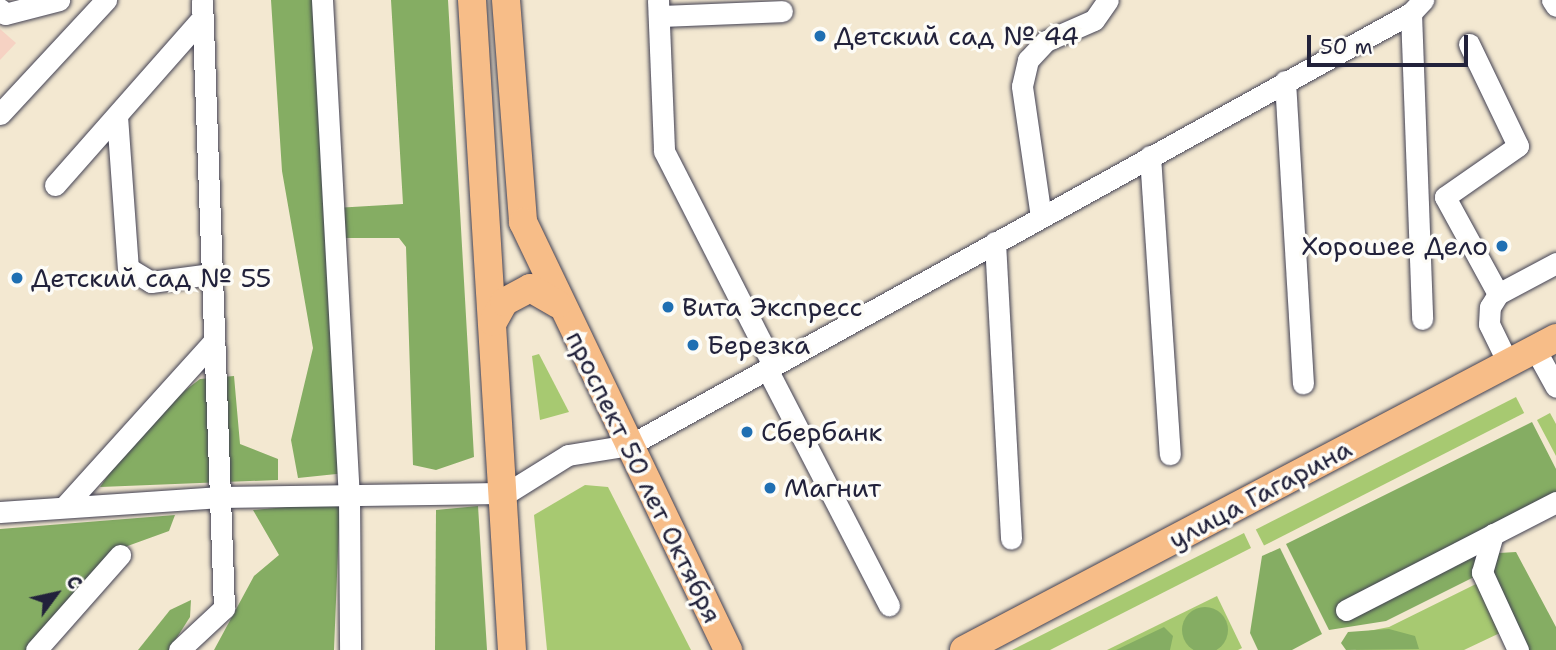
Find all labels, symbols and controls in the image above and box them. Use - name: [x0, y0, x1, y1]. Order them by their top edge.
- place label: Детский сад № 44: [834, 20, 1079, 52]
- scale bar: [1311, 21, 1472, 65]
- marker: Детский сад № 44: [812, 28, 828, 44]
- text: 50 m: [1320, 33, 1373, 61]
- place label: Хорошее Дело: [1301, 230, 1488, 262]
- marker: Хорошее Дело: [1494, 238, 1510, 254]
- place label: Детский сад № 55: [31, 262, 271, 294]
- marker: Детский сад № 55: [9, 270, 25, 286]
- place label: Вита Экспресс: [682, 291, 863, 323]
- marker: Вита Экспресс: [660, 299, 676, 315]
- street label: проспект 50 лет Октября: [560, 326, 728, 628]
- place label: Березка: [707, 329, 810, 361]
- marker: Березка: [685, 337, 701, 353]
- place label: Сбербанк: [761, 416, 882, 448]
- marker: Сбербанк: [739, 424, 755, 440]
- street label: улица Гагарина: [1163, 433, 1357, 555]
- place label: Магнит: [784, 472, 881, 504]
- marker: Магнит: [762, 480, 778, 496]
- north arrow: [21, 559, 91, 629]
- text: С: [60, 571, 88, 594]

